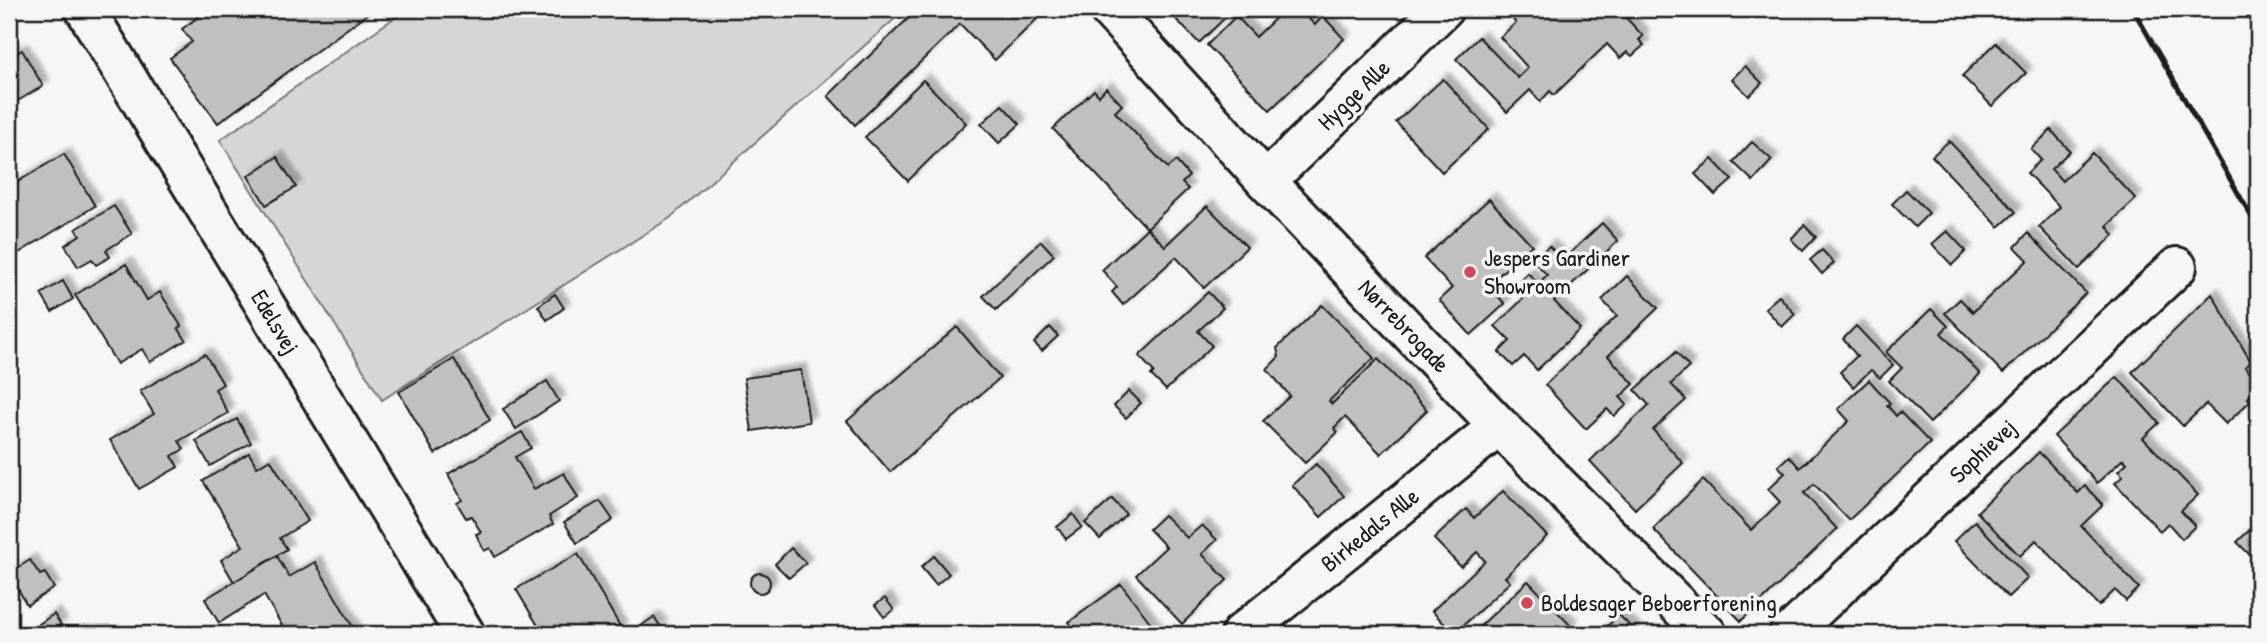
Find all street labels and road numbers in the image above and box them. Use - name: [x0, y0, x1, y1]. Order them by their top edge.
- street label: Hygge Alle: [1310, 51, 1397, 137]
- street label: Nørrebrogade: [1352, 272, 1458, 379]
- street label: Edelsvej: [244, 283, 308, 360]
- street label: Sophievej: [1942, 411, 2023, 490]
- street label: Birkedals Alle: [1314, 479, 1426, 579]

